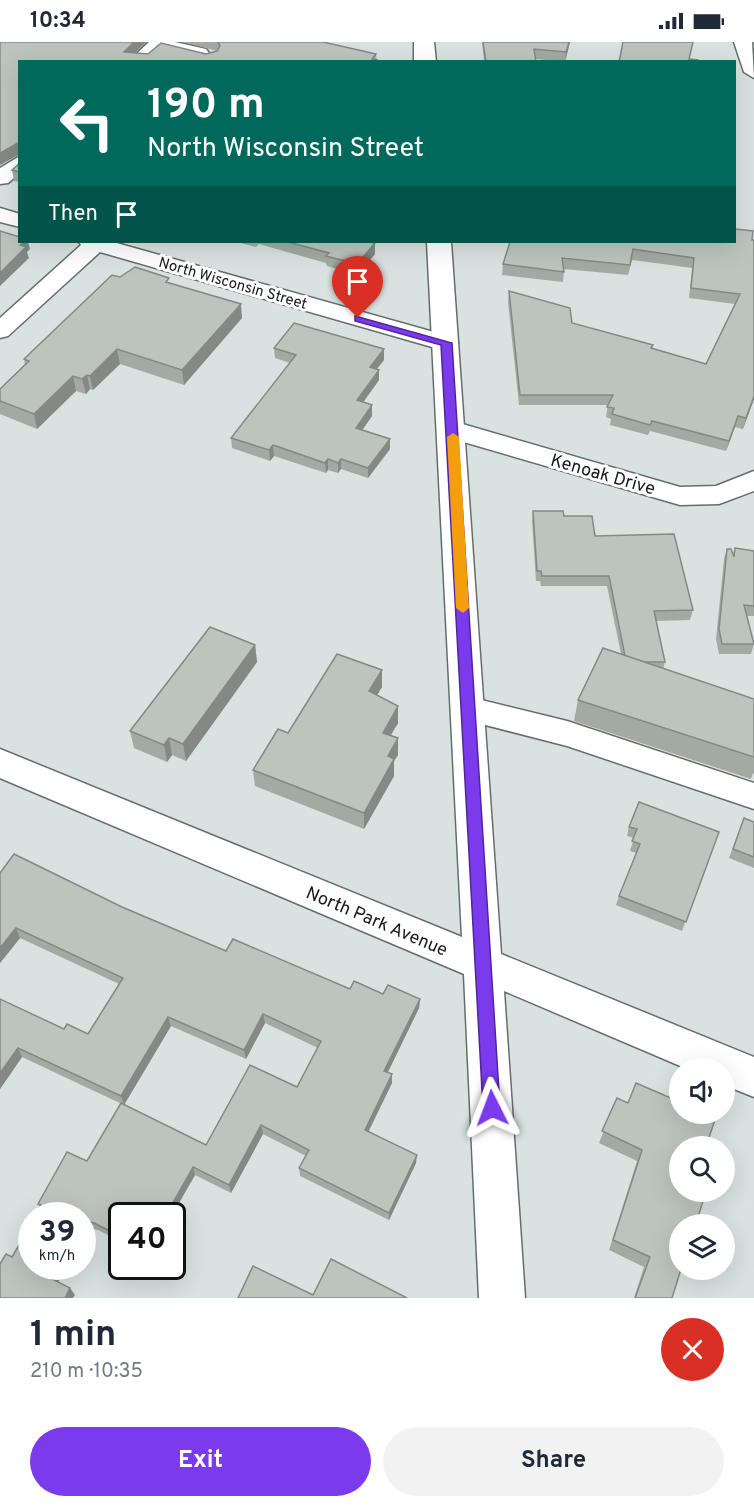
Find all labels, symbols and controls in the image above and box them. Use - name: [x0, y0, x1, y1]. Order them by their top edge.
- text: 10:34: [30, 8, 86, 35]
- text: 190 m: [147, 80, 265, 133]
- icon: left: [48, 84, 126, 162]
- text: North Wisconsin Street: [147, 132, 424, 166]
- icon: arrive: [110, 198, 143, 231]
- text: Then: [48, 201, 98, 228]
- street label: North Wisconsin Street: [156, 254, 309, 315]
- pin: [332, 256, 383, 318]
- icon: arrive: [341, 265, 374, 298]
- street label: Kenoak Drive: [548, 450, 658, 501]
- street label: North Park Avenue: [302, 882, 451, 963]
- map controls: [669, 1058, 735, 1280]
- button: sound: [669, 1058, 735, 1124]
- position arrow: [460, 1076, 524, 1140]
- button: search: [669, 1136, 735, 1202]
- speed limit sign: 40: [108, 1202, 186, 1280]
- button: layers: [669, 1214, 735, 1280]
- text: 39: [39, 1215, 75, 1252]
- text: km/h: [39, 1247, 75, 1266]
- text: 1 min: [30, 1313, 116, 1359]
- button: close: [661, 1318, 724, 1381]
- text: 210 m · 10:35: [30, 1359, 143, 1385]
- button: Exit: [30, 1427, 371, 1496]
- button: Share: [383, 1427, 724, 1496]

